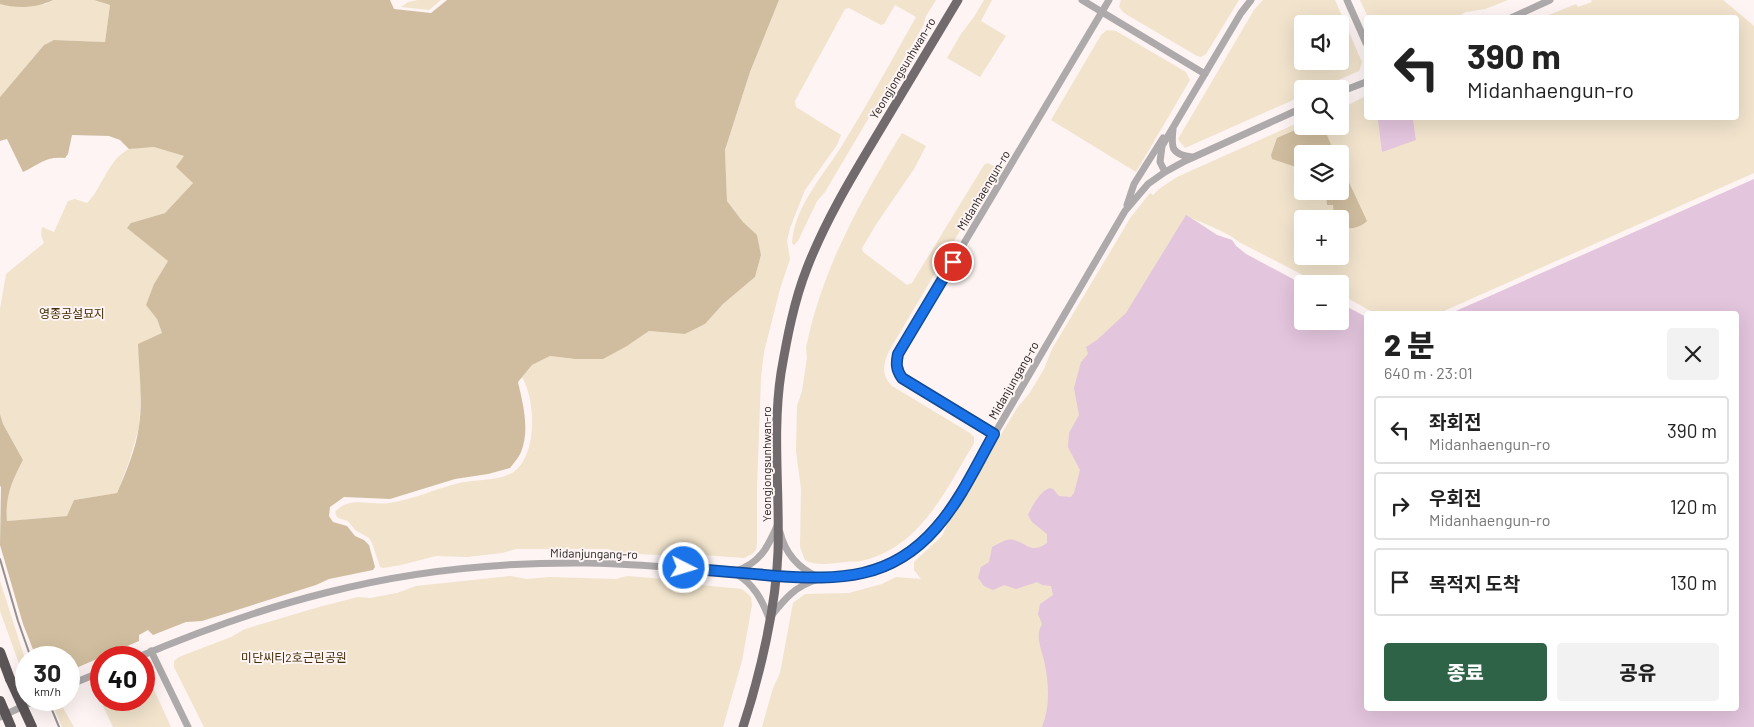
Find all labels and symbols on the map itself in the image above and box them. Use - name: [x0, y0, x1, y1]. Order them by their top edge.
- street label: Yeongjongsunhwan-ro: [866, 15, 938, 121]
- street label: Midanhaengun-ro: [954, 147, 1012, 233]
- pin: [932, 241, 974, 283]
- park label: 영종공설묘지: [39, 306, 105, 320]
- street label: Midanjungang-ro: [985, 339, 1041, 421]
- street label: Yeongjongsunhwan-ro: [759, 406, 773, 522]
- position arrow: [657, 541, 709, 593]
- street label: Midanjungang-ro: [550, 545, 638, 561]
- speed limit sign: 40: [90, 646, 155, 711]
- park label: 미단씨티2호근린공원: [241, 650, 347, 664]

